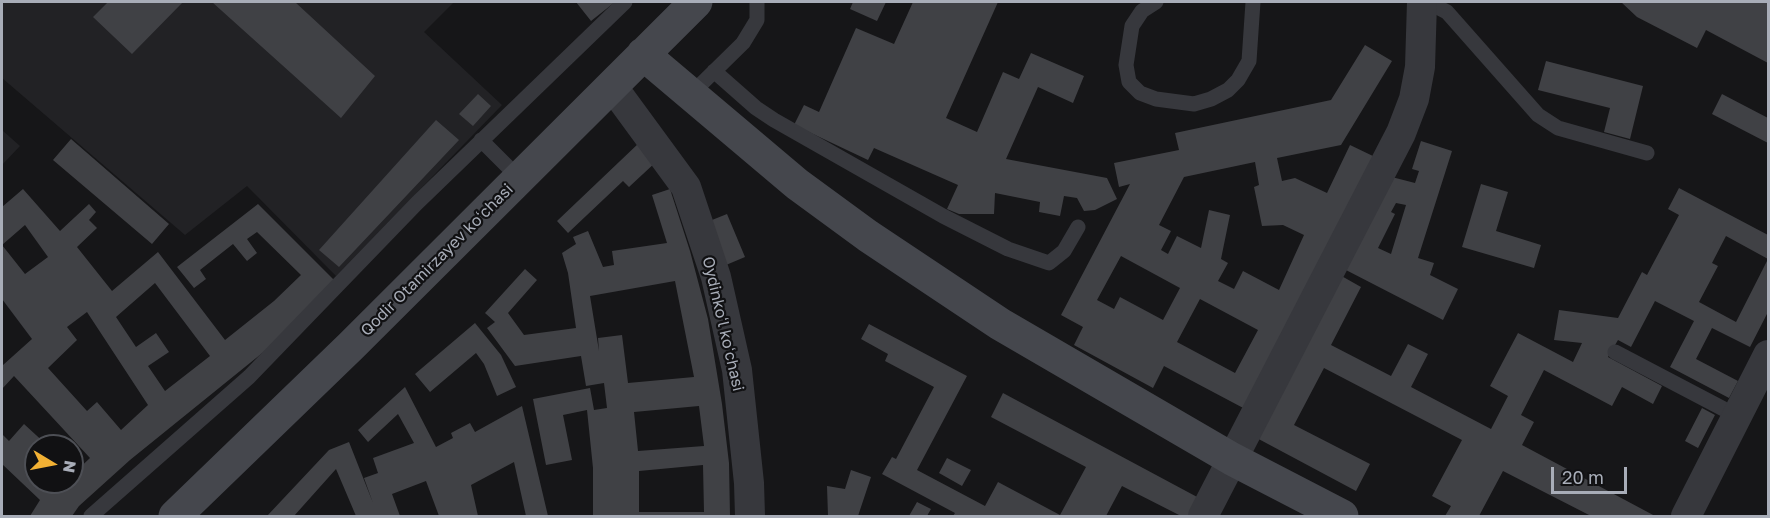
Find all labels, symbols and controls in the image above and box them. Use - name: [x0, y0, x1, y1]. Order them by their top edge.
- street label: Qodir Otamirzayev koʻchasi: [357, 180, 517, 340]
- street label: Oydinkoʻl koʻchasi: [698, 255, 748, 393]
- north arrow: [24, 434, 84, 494]
- scale bar: [1554, 455, 1630, 493]
- text: N: [59, 459, 81, 475]
- text: 20 m: [1562, 466, 1604, 488]

